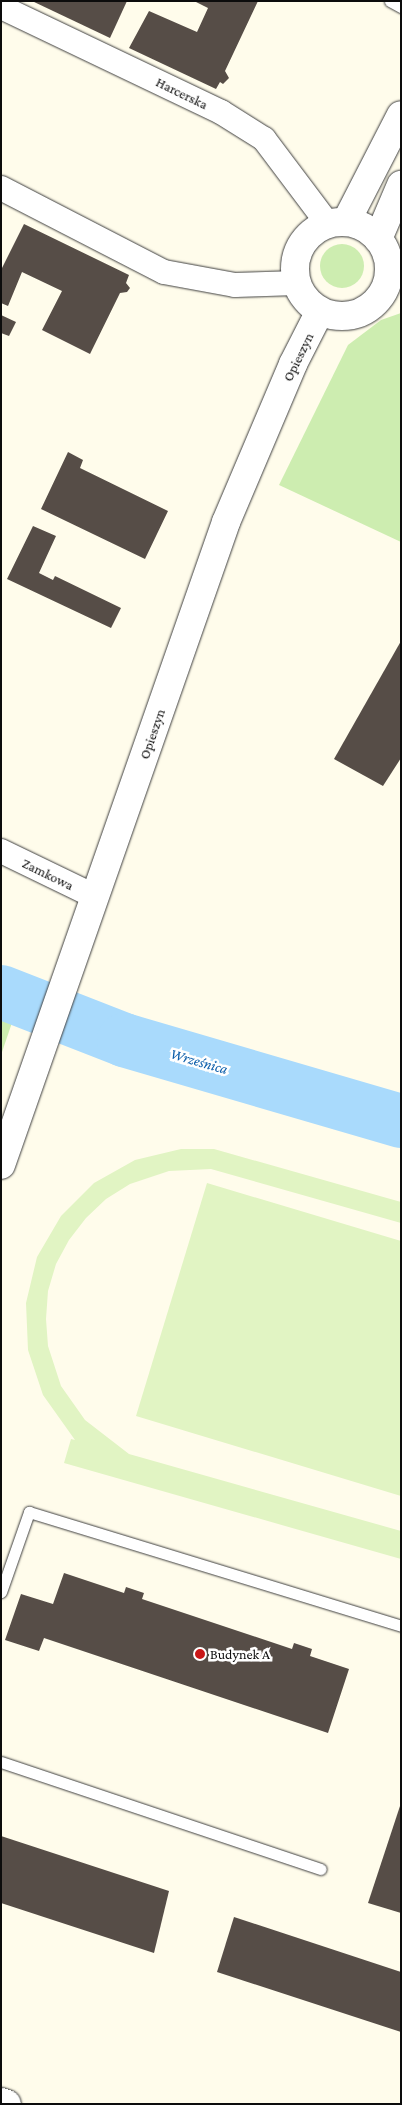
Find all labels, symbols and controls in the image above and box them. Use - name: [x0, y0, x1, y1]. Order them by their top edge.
- street label: Harcerska: [153, 73, 211, 113]
- street label: Opieszyn: [279, 330, 317, 384]
- street label: Opieszyn: [136, 707, 168, 761]
- street label: Zamkowa: [20, 854, 76, 894]
- water label: Wrześnica: [168, 1045, 230, 1079]
- place label: Budynek A: [210, 1646, 270, 1662]
- marker: Budynek A: [194, 1648, 206, 1660]

